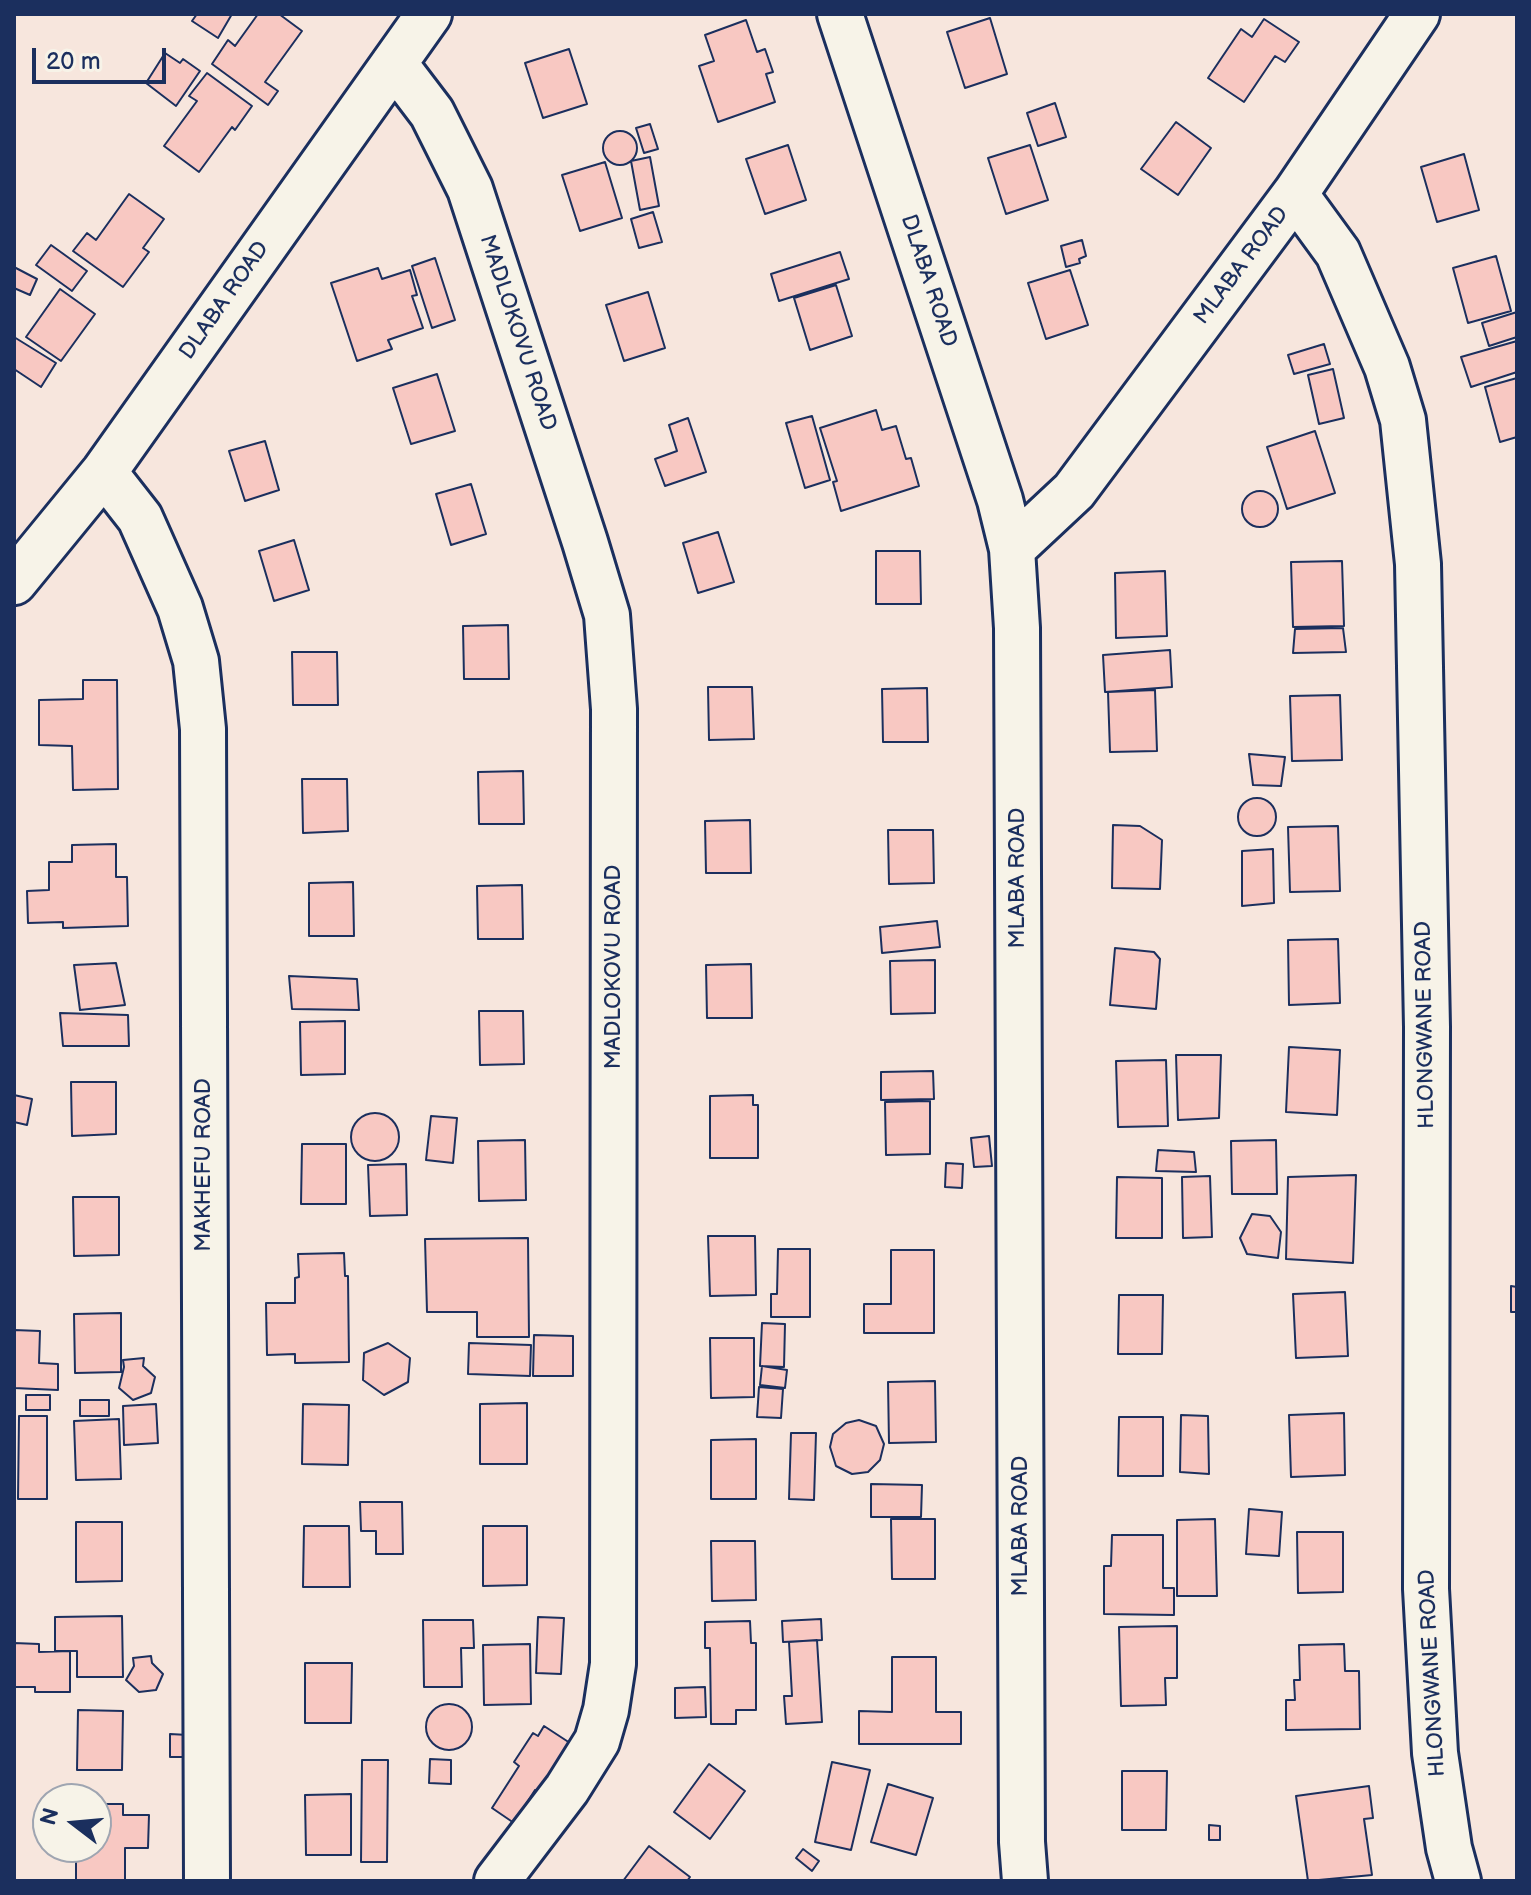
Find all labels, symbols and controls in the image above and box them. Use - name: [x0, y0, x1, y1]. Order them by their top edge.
- scale bar: [36, 32, 170, 82]
- text: 20 m: [46, 47, 101, 76]
- street label: MLABA ROAD: [1189, 202, 1295, 330]
- street label: DLABA ROAD: [894, 211, 962, 351]
- street label: MADLOKOVU ROAD: [473, 232, 561, 434]
- street label: DLABA ROAD: [175, 237, 275, 365]
- street label: MLABA ROAD: [1005, 808, 1031, 948]
- street label: MADLOKOVU ROAD: [601, 865, 627, 1069]
- street label: HLONGWANE ROAD: [1411, 921, 1441, 1129]
- street label: MAKHEFU ROAD: [191, 1078, 217, 1252]
- street label: MLABA ROAD: [1008, 1456, 1034, 1596]
- street label: HLONGWANE ROAD: [1414, 1568, 1452, 1778]
- north arrow: [32, 1783, 112, 1863]
- text: N: [35, 1805, 66, 1828]

